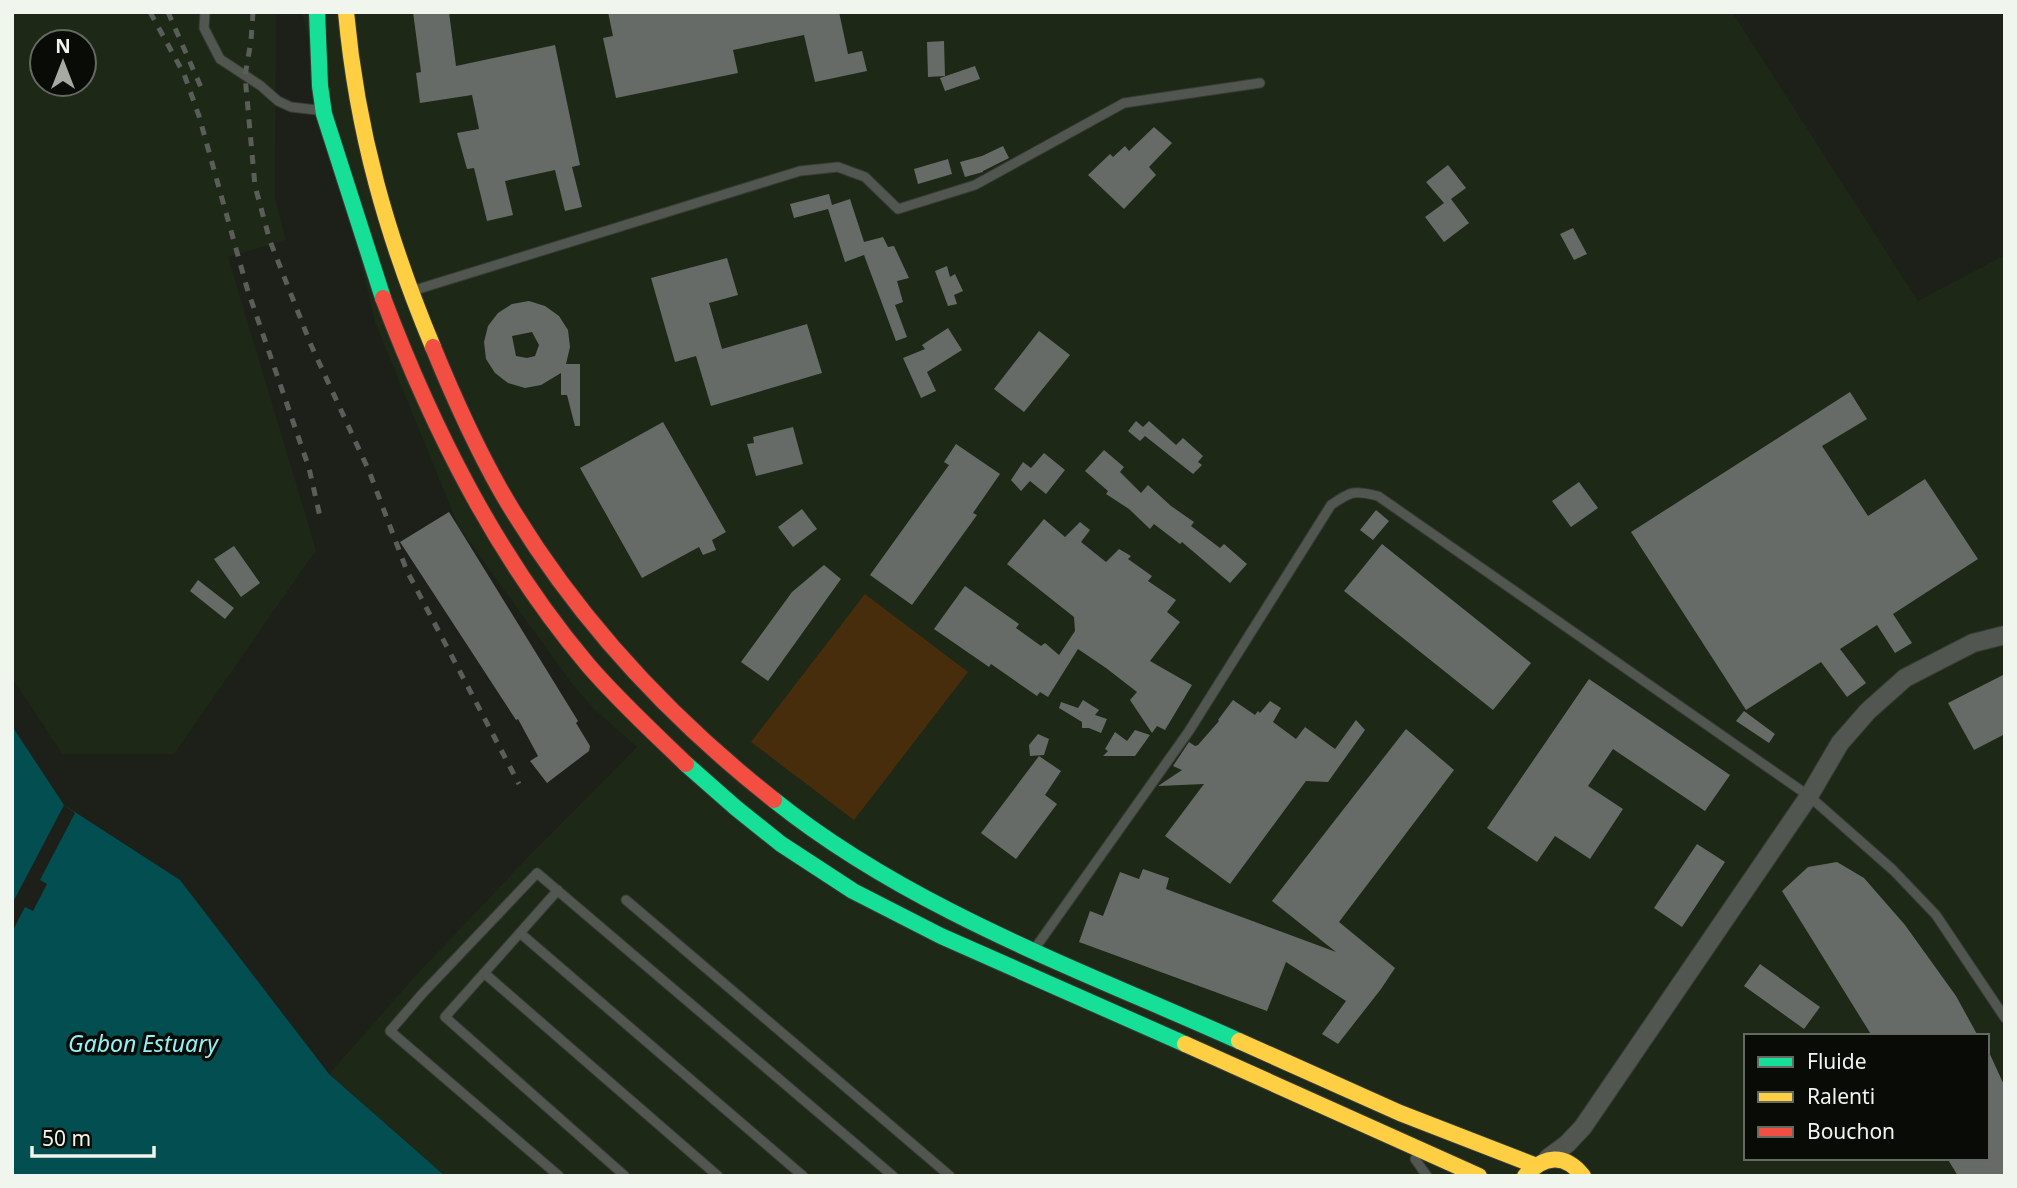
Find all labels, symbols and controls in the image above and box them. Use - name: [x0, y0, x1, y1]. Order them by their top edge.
- north arrow: [28, 28, 98, 98]
- text: N: [55, 33, 71, 59]
- water label: Gabon Estuary: [68, 1027, 219, 1059]
- legend: [1744, 1034, 1989, 1160]
- text: Fluide: [1807, 1047, 1866, 1075]
- text: Ralenti: [1807, 1082, 1875, 1110]
- scale bar: [32, 1114, 154, 1158]
- text: Bouchon: [1807, 1117, 1895, 1145]
- text: 50 m: [42, 1124, 91, 1152]

